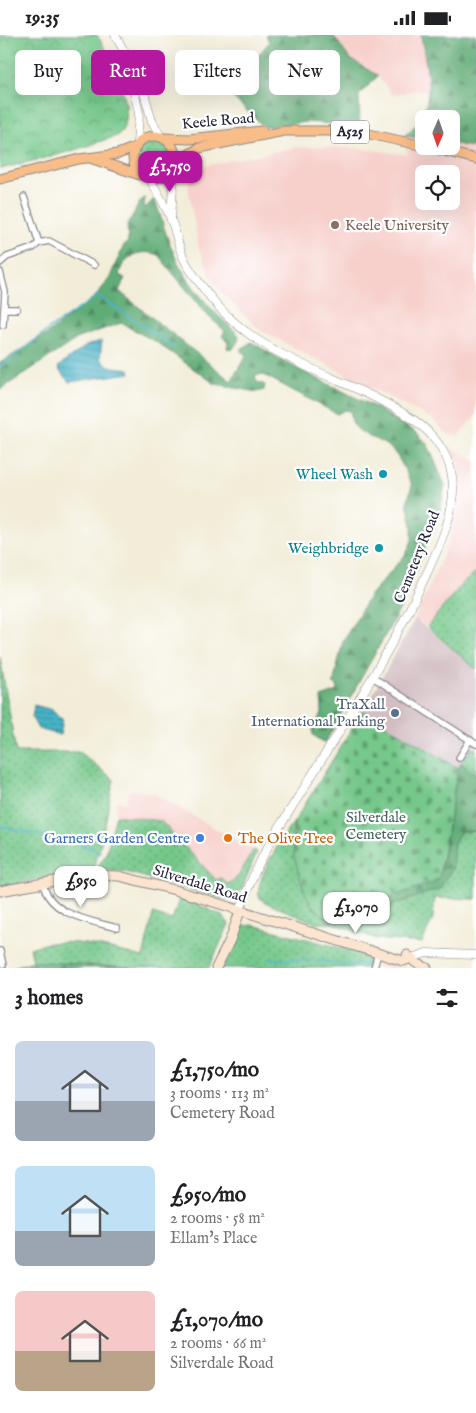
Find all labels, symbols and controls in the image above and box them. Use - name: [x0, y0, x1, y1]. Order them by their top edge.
- text: 19:35: [25, 6, 59, 30]
- chip: Buy: [15, 50, 81, 95]
- chip: Rent: [91, 50, 165, 95]
- chip: Filters: [175, 50, 259, 95]
- chip: New: [269, 50, 340, 95]
- street label: Keele Road: [181, 108, 256, 134]
- north arrow: [415, 110, 460, 155]
- map controls: [415, 110, 460, 210]
- road number: A525: [331, 120, 369, 143]
- pin: £1,750: [129, 151, 211, 193]
- text: £1,750: [149, 157, 191, 177]
- button: locate: [415, 165, 460, 210]
- place label: Keele University: [345, 216, 449, 235]
- marker: Keele University: [329, 219, 341, 231]
- place label: Wheel Wash: [296, 465, 373, 484]
- marker: Wheel Wash: [377, 468, 389, 480]
- street label: Cemetery Road: [390, 507, 445, 606]
- place label: Weighbridge: [288, 539, 369, 558]
- marker: Weighbridge: [373, 542, 385, 554]
- place label: TraXall International Parking: [251, 695, 386, 731]
- marker: TraXall International Parking: [389, 707, 401, 719]
- park label: Silverdale Cemetery: [346, 808, 407, 844]
- place label: Garners Garden Centre: [44, 829, 190, 848]
- place label: The Olive Tree: [238, 829, 333, 848]
- marker: Garners Garden Centre: [194, 832, 206, 844]
- marker: The Olive Tree: [222, 832, 234, 844]
- street label: Silverdale Road: [151, 861, 250, 908]
- pin: £950: [51, 865, 111, 908]
- text: £950: [65, 872, 97, 892]
- pin: £1,070: [315, 891, 397, 934]
- text: £1,070: [334, 898, 378, 918]
- icon: filters: [433, 984, 461, 1012]
- text: 3 homes: [15, 985, 83, 1012]
- text: £1,750/mo: [170, 1057, 259, 1084]
- icon: home: [55, 1061, 115, 1121]
- text: 3 rooms · 113 m²: [170, 1084, 269, 1104]
- text: Cemetery Road: [170, 1104, 275, 1124]
- text: £950/mo: [170, 1182, 246, 1209]
- icon: home: [55, 1186, 115, 1246]
- text: 2 rooms · 58 m²: [170, 1209, 265, 1229]
- text: Ellam's Place: [170, 1229, 257, 1249]
- text: £1,070/mo: [170, 1307, 263, 1334]
- icon: home: [55, 1311, 115, 1371]
- text: 2 rooms · 66 m²: [170, 1334, 266, 1354]
- text: Silverdale Road: [170, 1354, 274, 1374]

